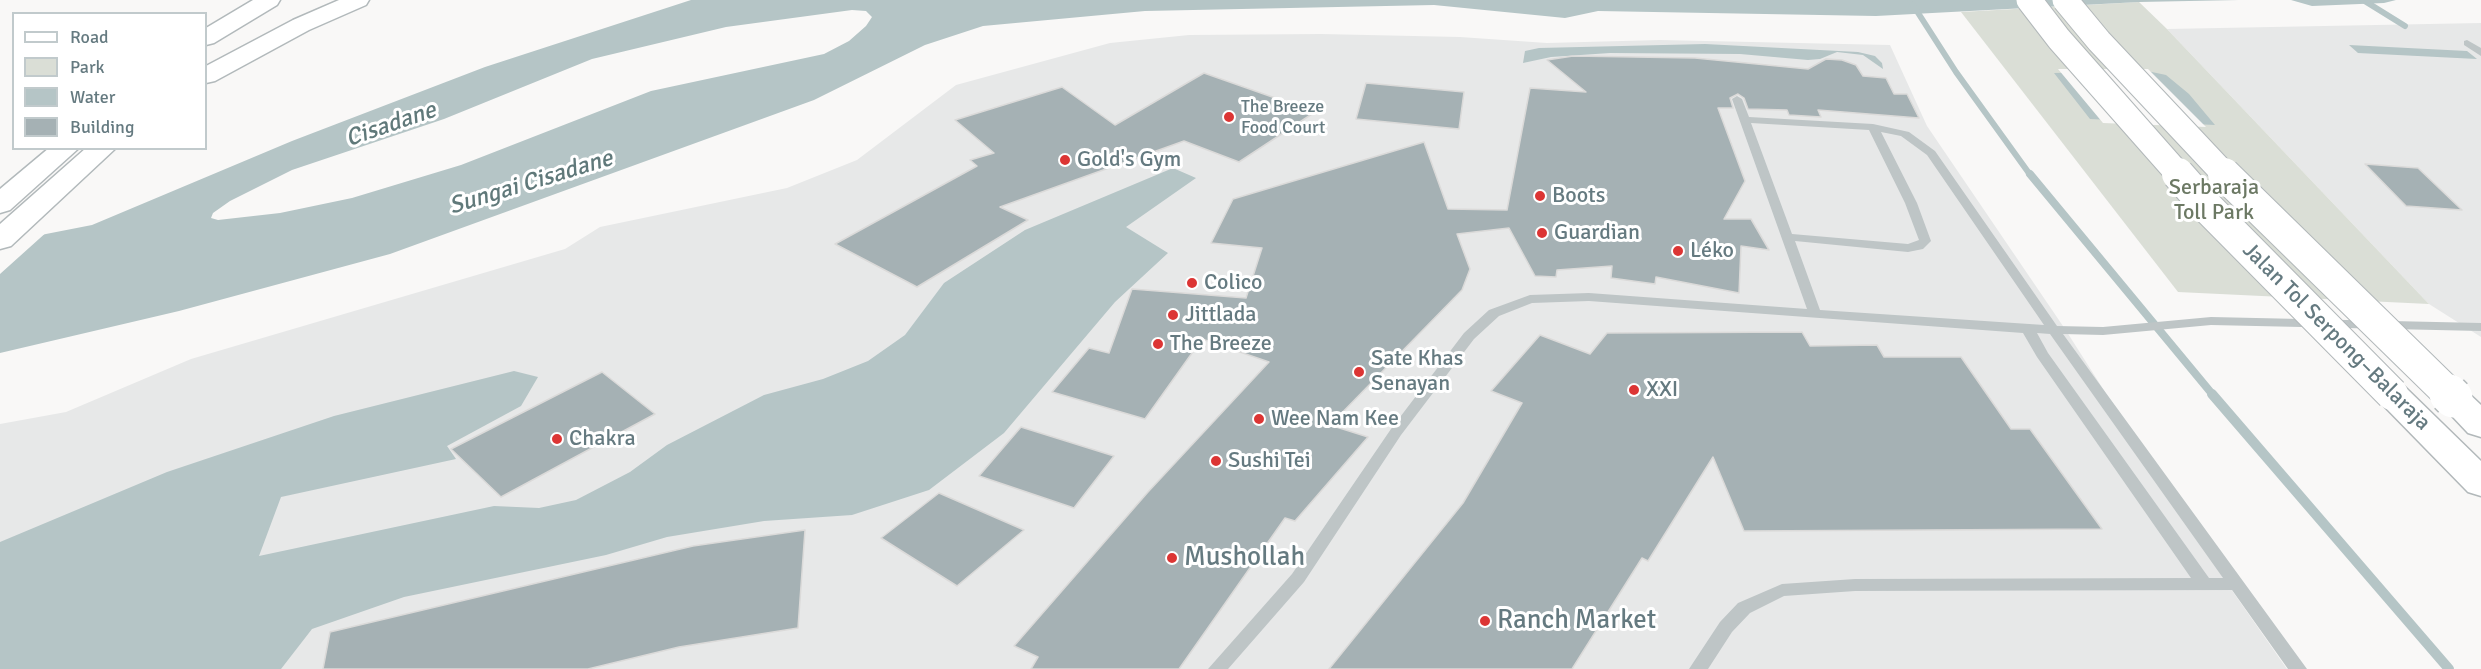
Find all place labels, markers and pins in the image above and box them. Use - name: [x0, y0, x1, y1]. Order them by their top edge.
- place label: The Breeze Food Court: [1241, 96, 1325, 138]
- marker: The Breeze Food Court: [1222, 110, 1236, 124]
- place label: Gold's Gym: [1077, 147, 1181, 173]
- marker: Gold's Gym: [1058, 153, 1072, 167]
- place label: Boots: [1552, 183, 1605, 209]
- marker: Boots: [1533, 189, 1547, 203]
- place label: Guardian: [1554, 220, 1640, 246]
- marker: Guardian: [1535, 226, 1549, 240]
- place label: Léko: [1690, 238, 1734, 264]
- marker: Léko: [1671, 244, 1685, 258]
- place label: Colico: [1204, 270, 1263, 296]
- marker: Colico: [1185, 276, 1199, 290]
- place label: Jittlada: [1185, 302, 1256, 328]
- marker: Jittlada: [1166, 308, 1180, 322]
- place label: The Breeze: [1170, 331, 1272, 357]
- marker: The Breeze: [1151, 337, 1165, 351]
- place label: Sate Khas Senayan: [1371, 346, 1463, 398]
- marker: Sate Khas Senayan: [1352, 365, 1366, 379]
- place label: XXI: [1646, 377, 1678, 403]
- marker: XXI: [1627, 383, 1641, 397]
- place label: Wee Nam Kee: [1271, 406, 1399, 432]
- marker: Wee Nam Kee: [1252, 412, 1266, 426]
- place label: Chakra: [569, 426, 636, 452]
- marker: Chakra: [550, 432, 564, 446]
- place label: Sushi Tei: [1228, 448, 1311, 474]
- marker: Sushi Tei: [1209, 454, 1223, 468]
- place label: Mushollah: [1184, 542, 1305, 574]
- marker: Mushollah: [1165, 551, 1179, 565]
- place label: Ranch Market: [1497, 605, 1656, 637]
- marker: Ranch Market: [1478, 614, 1492, 628]

